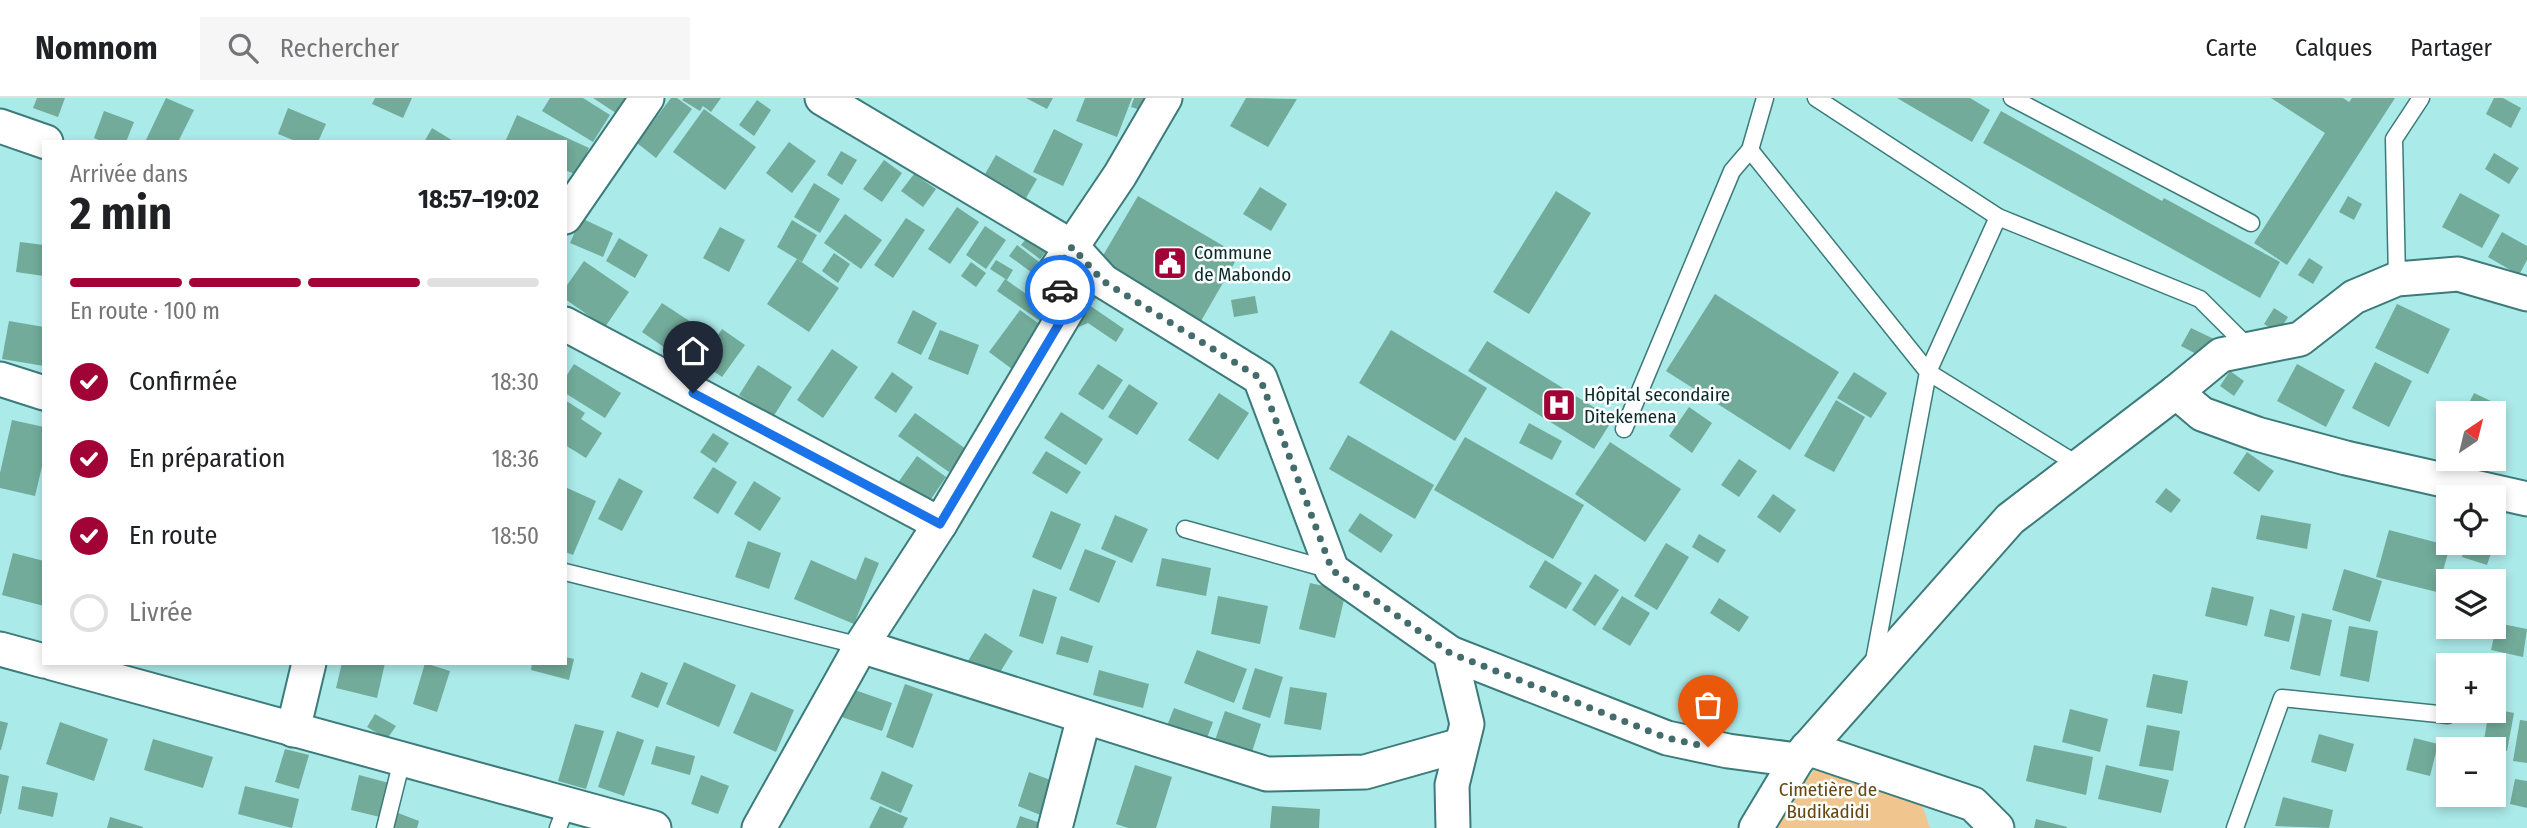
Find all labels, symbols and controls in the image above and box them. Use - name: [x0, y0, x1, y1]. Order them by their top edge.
- search box: [200, 17, 690, 80]
- text: Nomnom: [35, 28, 158, 68]
- icon: search: [224, 29, 262, 67]
- text: Rechercher: [280, 33, 399, 64]
- text: Carte: [2206, 34, 2257, 62]
- text: Calques: [2295, 34, 2372, 62]
- text: Partager: [2410, 34, 2492, 62]
- text: Arrivée dans: [70, 160, 188, 188]
- text: 18:57–19:02: [418, 184, 539, 215]
- text: 2 min: [70, 186, 172, 241]
- place label: Commune de Mabondo: [1194, 241, 1291, 286]
- public building icon: Commune de Mabondo: [1151, 244, 1189, 282]
- courier: [1025, 255, 1095, 325]
- icon: car: [1041, 271, 1079, 309]
- text: En route · 100 m: [70, 297, 220, 325]
- pin: [663, 321, 723, 393]
- icon: home: [674, 332, 712, 370]
- icon: check: [70, 363, 108, 401]
- text: Confirmée: [129, 366, 237, 397]
- text: 18:30: [491, 368, 539, 396]
- place label: Hôpital secondaire Ditekemena: [1584, 383, 1730, 428]
- hospital icon: Hôpital secondaire Ditekemena: [1540, 386, 1578, 424]
- north arrow: [2436, 401, 2506, 471]
- map controls: [2436, 401, 2506, 807]
- icon: check: [70, 440, 108, 478]
- text: En préparation: [129, 443, 286, 474]
- text: 18:36: [492, 445, 539, 473]
- button: locate: [2436, 485, 2506, 555]
- icon: check: [70, 517, 108, 555]
- text: En route: [129, 520, 217, 551]
- text: 18:50: [491, 522, 539, 550]
- button: layers: [2436, 569, 2506, 639]
- text: Livrée: [129, 597, 193, 628]
- button: +: [2436, 653, 2506, 723]
- pin: [1678, 675, 1738, 747]
- icon: bag: [1689, 686, 1727, 724]
- button: −: [2436, 737, 2506, 807]
- park label: Cimetière de Budikadidi: [1779, 778, 1877, 823]

